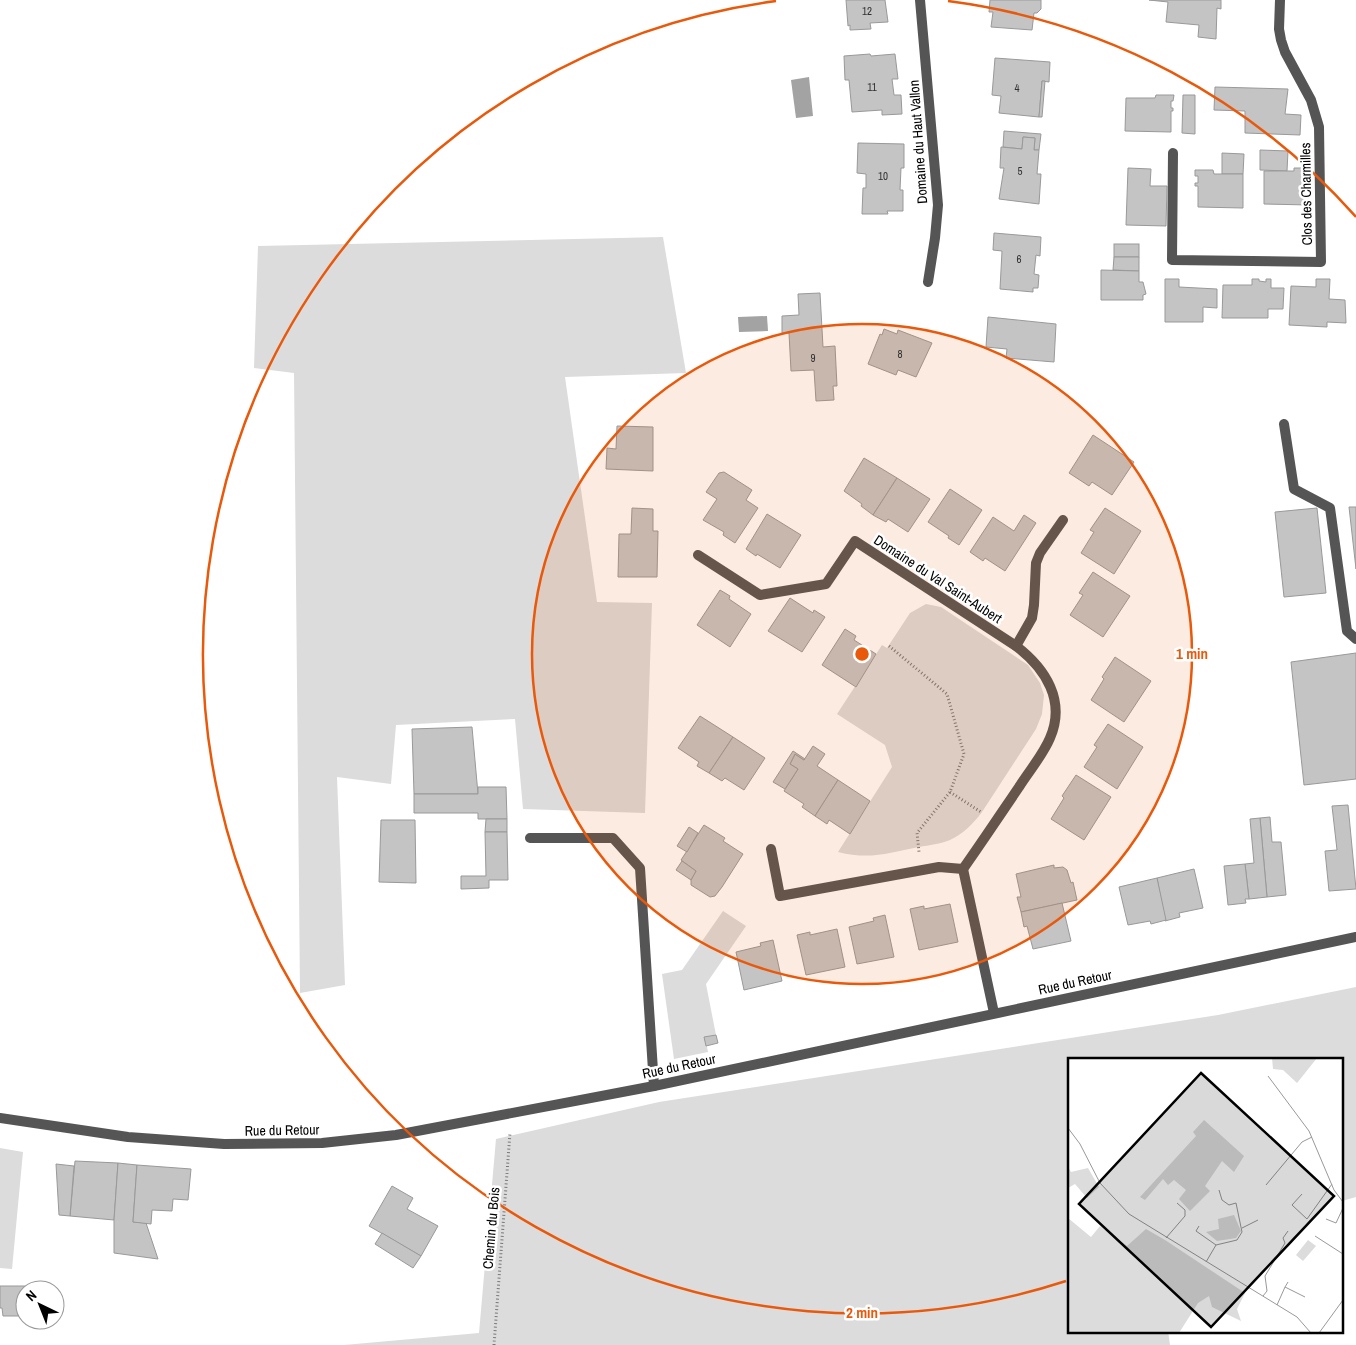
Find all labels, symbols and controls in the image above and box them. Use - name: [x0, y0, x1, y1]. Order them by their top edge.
- house number: 12: [862, 4, 872, 18]
- street label: Domaine du Haut Vallon: [905, 79, 931, 205]
- house number: 11: [867, 80, 877, 94]
- house number: 4: [1014, 81, 1020, 95]
- street label: Clos des Charmilles: [1296, 142, 1316, 246]
- house number: 5: [1017, 164, 1023, 178]
- house number: 10: [878, 169, 888, 183]
- house number: 6: [1016, 252, 1022, 266]
- house number: 8: [897, 347, 903, 361]
- house number: 9: [810, 351, 816, 365]
- street label: Domaine du Val Saint-Aubert: [871, 531, 1005, 627]
- text: 1 min: [1176, 643, 1208, 664]
- centre of rings: [853, 645, 871, 663]
- street label: Rue du Retour: [1037, 965, 1114, 999]
- street label: Rue du Retour: [641, 1049, 718, 1083]
- inset map: [1068, 1058, 1344, 1332]
- street label: Rue du Retour: [245, 1120, 320, 1140]
- street label: Chemin du Bois: [478, 1186, 504, 1270]
- north arrow: [15, 1280, 65, 1330]
- text: N: [22, 1286, 40, 1305]
- text: 2 min: [846, 1302, 878, 1323]

